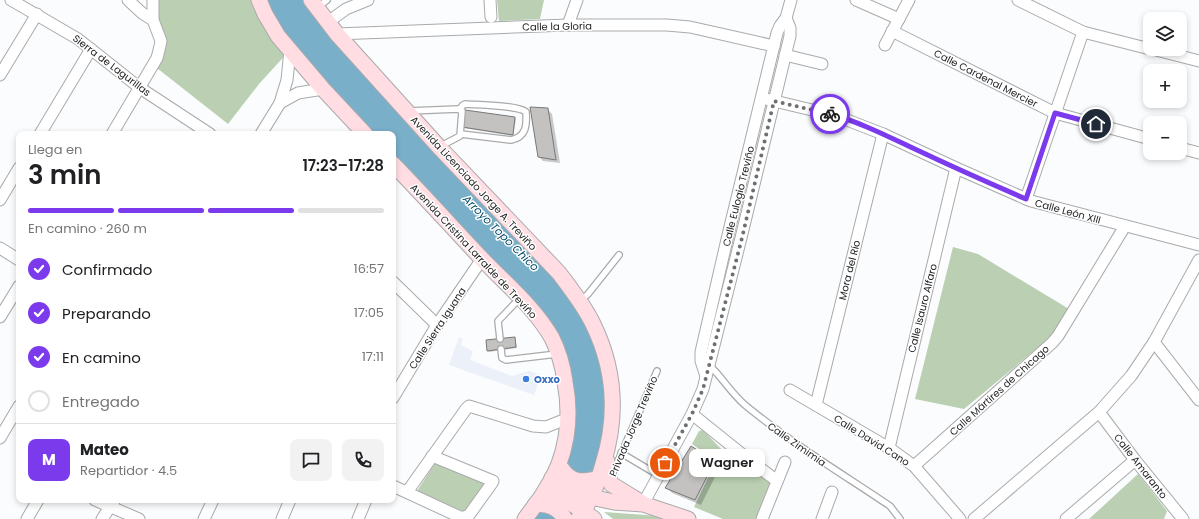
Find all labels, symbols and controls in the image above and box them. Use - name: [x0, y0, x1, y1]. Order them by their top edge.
- map controls: [1143, 12, 1187, 160]
- button: layers: [1143, 12, 1187, 56]
- street label: Calle la Gloria: [522, 18, 592, 35]
- street label: Sierra de Lagurillas: [69, 31, 154, 100]
- street label: Calle Cardenal Mercier: [931, 46, 1041, 111]
- button: +: [1143, 64, 1187, 108]
- courier: [810, 94, 850, 134]
- icon: bike: [819, 103, 841, 125]
- pin: [1079, 107, 1113, 141]
- street label: Avenida Licenciado Jorge A. Treviño: [407, 113, 540, 254]
- icon: home: [1085, 113, 1107, 135]
- button: −: [1143, 116, 1187, 160]
- text: Llega en: [28, 140, 82, 159]
- street label: Calle Eulogio Treviño: [719, 144, 758, 248]
- text: 17:23–17:28: [302, 155, 384, 176]
- text: 3 min: [28, 157, 101, 193]
- street label: Avenida Cristina Larralde de Treviño: [407, 180, 540, 322]
- water label: Arroyo Topo Chico: [459, 191, 543, 275]
- street label: Calle León XIII: [1033, 195, 1103, 228]
- text: En camino · 260 m: [28, 219, 147, 238]
- street label: Mora del Río: [835, 239, 864, 302]
- icon: check: [28, 258, 50, 280]
- text: Confirmado: [62, 259, 152, 280]
- text: 16:57: [354, 259, 384, 278]
- street label: Calle Isauro Alfaro: [904, 262, 941, 354]
- street label: Calle Sierra Iguana: [405, 284, 470, 372]
- icon: check: [28, 302, 50, 324]
- text: Preparando: [62, 303, 151, 324]
- text: 17:05: [354, 303, 384, 322]
- street label: Calle Mártires de Chicago: [946, 341, 1052, 439]
- icon: check: [28, 346, 50, 368]
- text: En camino: [62, 347, 141, 368]
- text: 17:11: [362, 347, 384, 366]
- place label: Oxxo: [534, 372, 561, 387]
- marker: Oxxo: [521, 374, 531, 384]
- street label: Privada Jorge Treviño: [605, 374, 661, 479]
- text: Entregado: [62, 391, 140, 412]
- street label: Calle David Cano: [831, 411, 913, 470]
- street label: Calle Zimimia: [764, 419, 829, 470]
- street label: Calle Amaranto: [1110, 431, 1171, 502]
- text: Mateo: [80, 439, 129, 460]
- button: chat: [290, 439, 332, 481]
- button: phone: [342, 439, 384, 481]
- pin: [648, 446, 682, 480]
- text: M: [42, 449, 56, 470]
- callout: Wagner: [689, 449, 765, 477]
- icon: bag: [654, 452, 676, 474]
- text: Wagner: [701, 453, 753, 472]
- text: Repartidor · 4.5: [80, 461, 177, 480]

